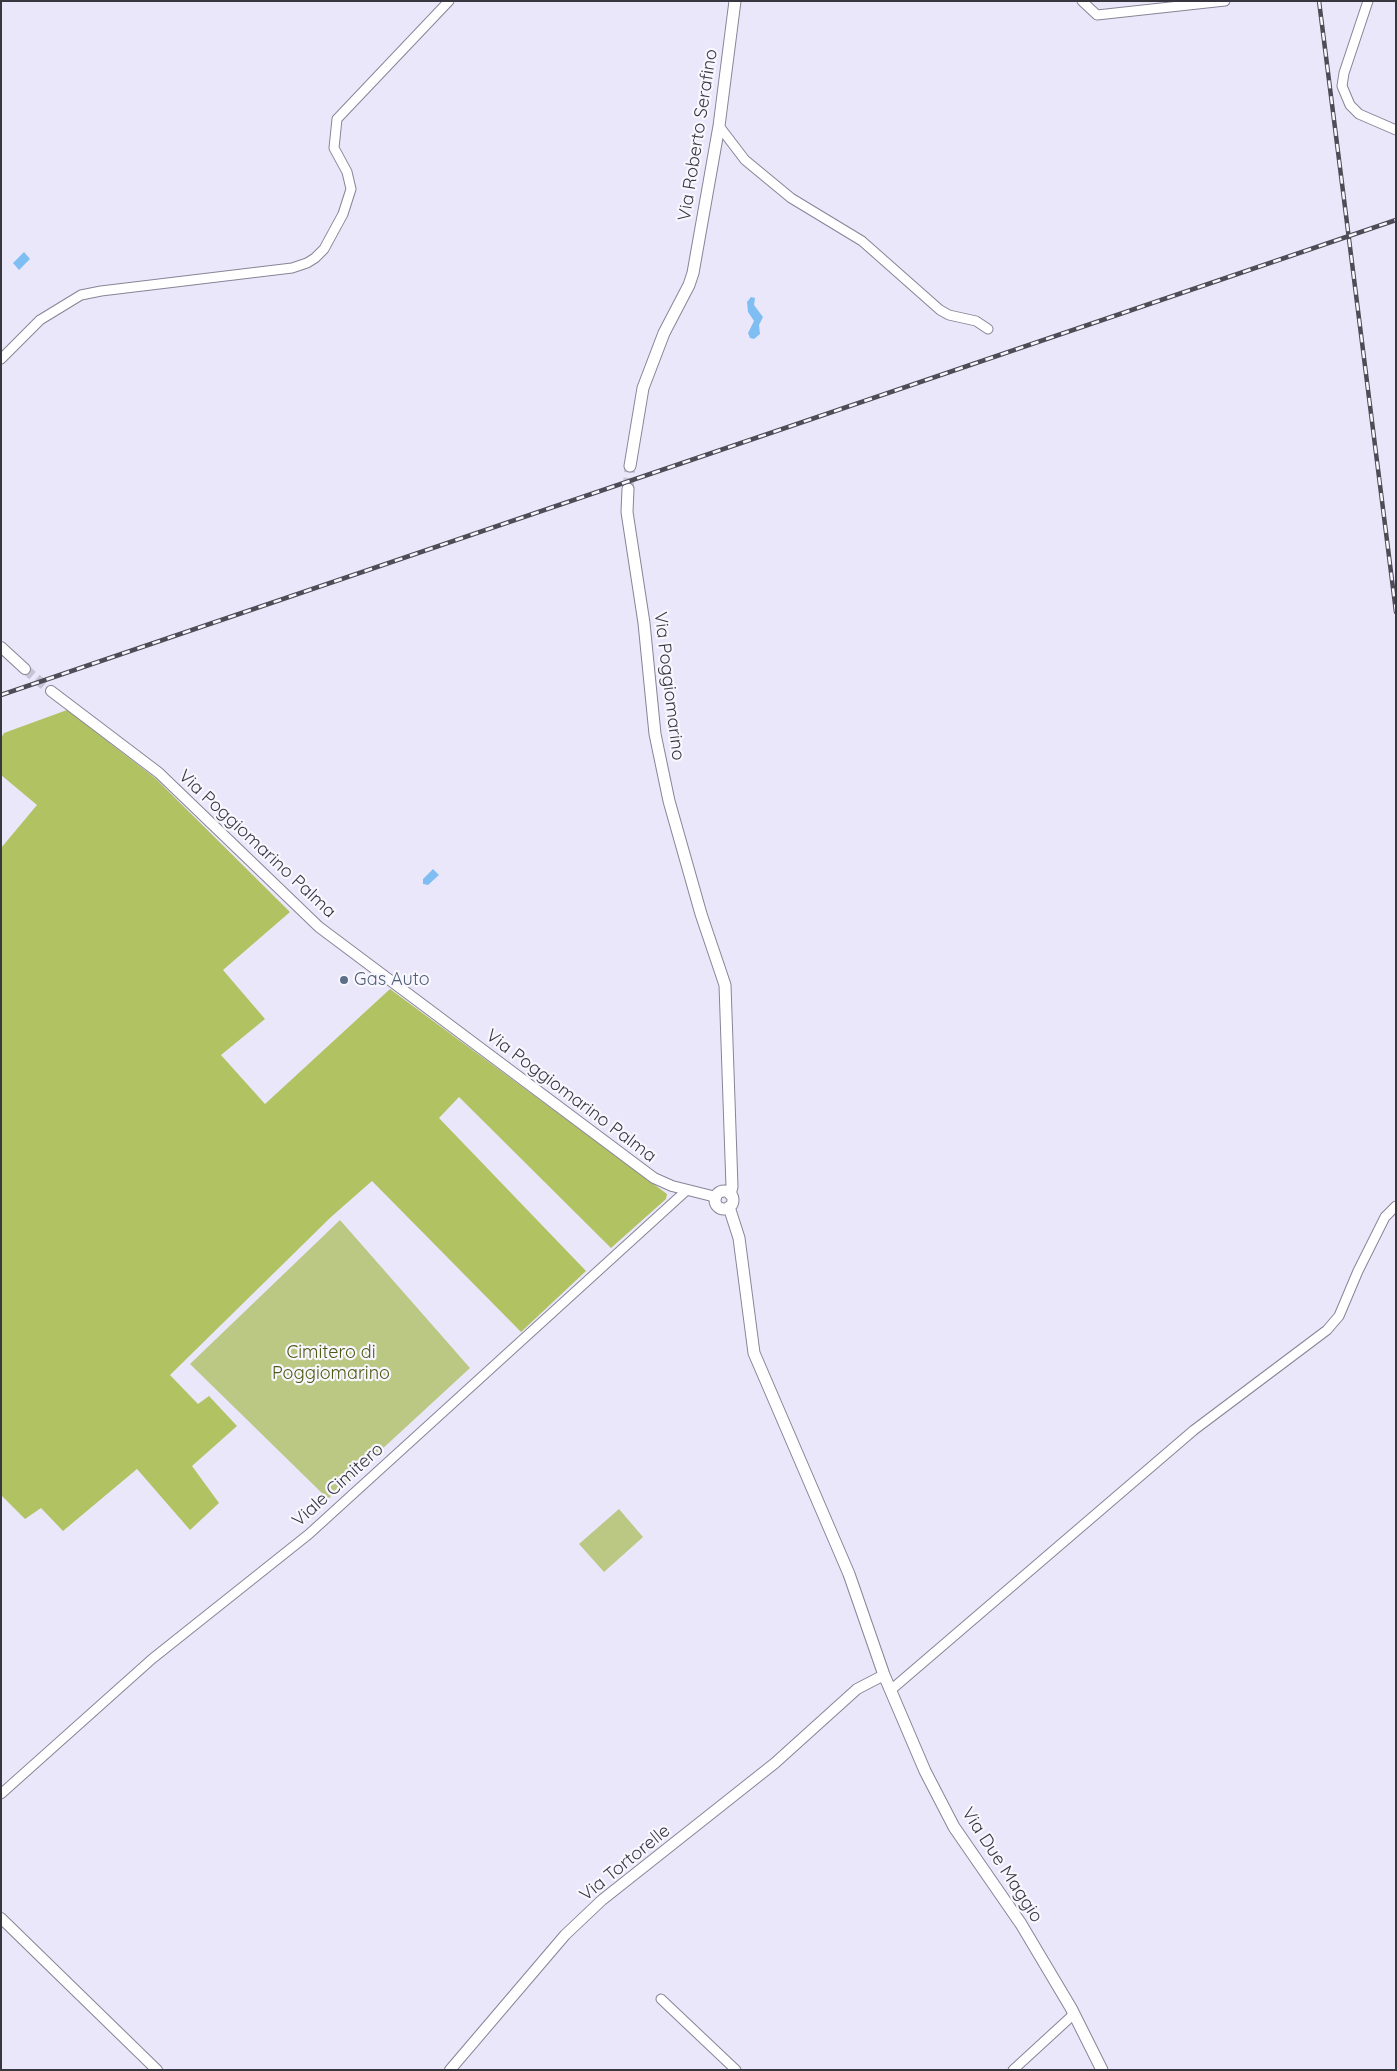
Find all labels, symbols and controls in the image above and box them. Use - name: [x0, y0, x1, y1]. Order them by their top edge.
- street label: Via Roberto Serafino: [674, 47, 722, 223]
- street label: Via Poggiomarino: [649, 610, 689, 762]
- street label: Via Poggiomarino Palma: [174, 765, 340, 923]
- place label: Gas Auto: [354, 969, 430, 991]
- marker: Gas Auto: [338, 974, 350, 986]
- street label: Via Poggiomarino Palma: [482, 1025, 660, 1167]
- park label: Cimitero di Poggiomarino: [272, 1342, 390, 1385]
- street label: Viale Cimitero: [288, 1438, 388, 1532]
- street label: Via Due Maggio: [957, 1803, 1047, 1927]
- street label: Via Tortorelle: [575, 1820, 675, 1906]

